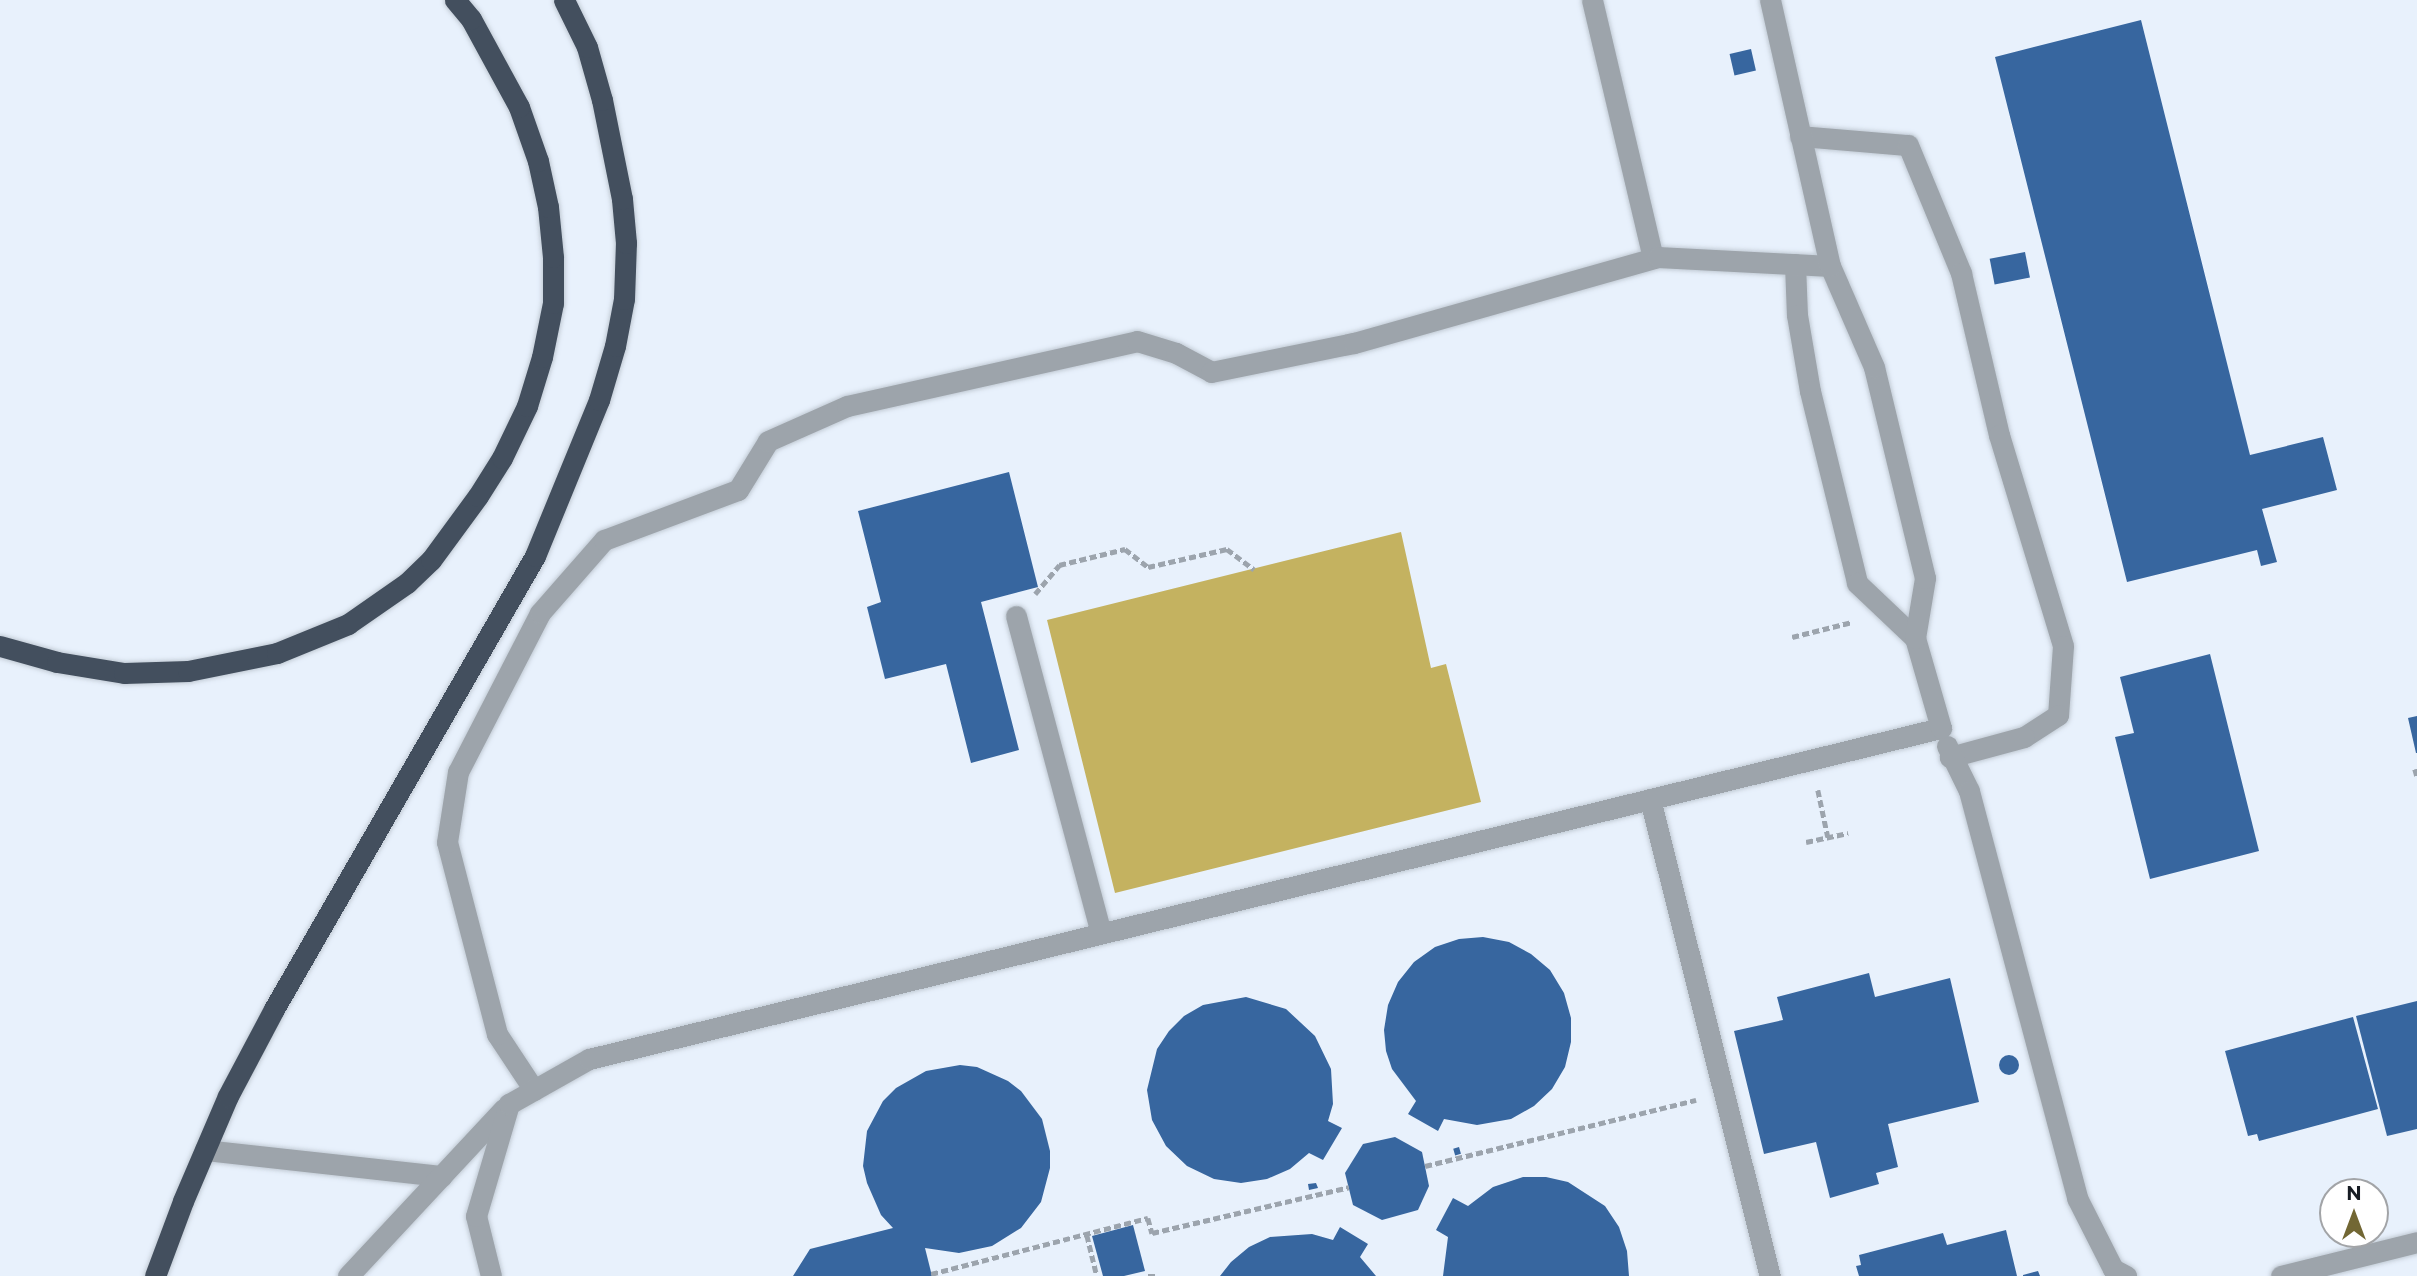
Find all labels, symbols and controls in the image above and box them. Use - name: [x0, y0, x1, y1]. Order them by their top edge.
- north arrow: [2319, 1178, 2389, 1248]
- text: N: [2346, 1182, 2362, 1205]

